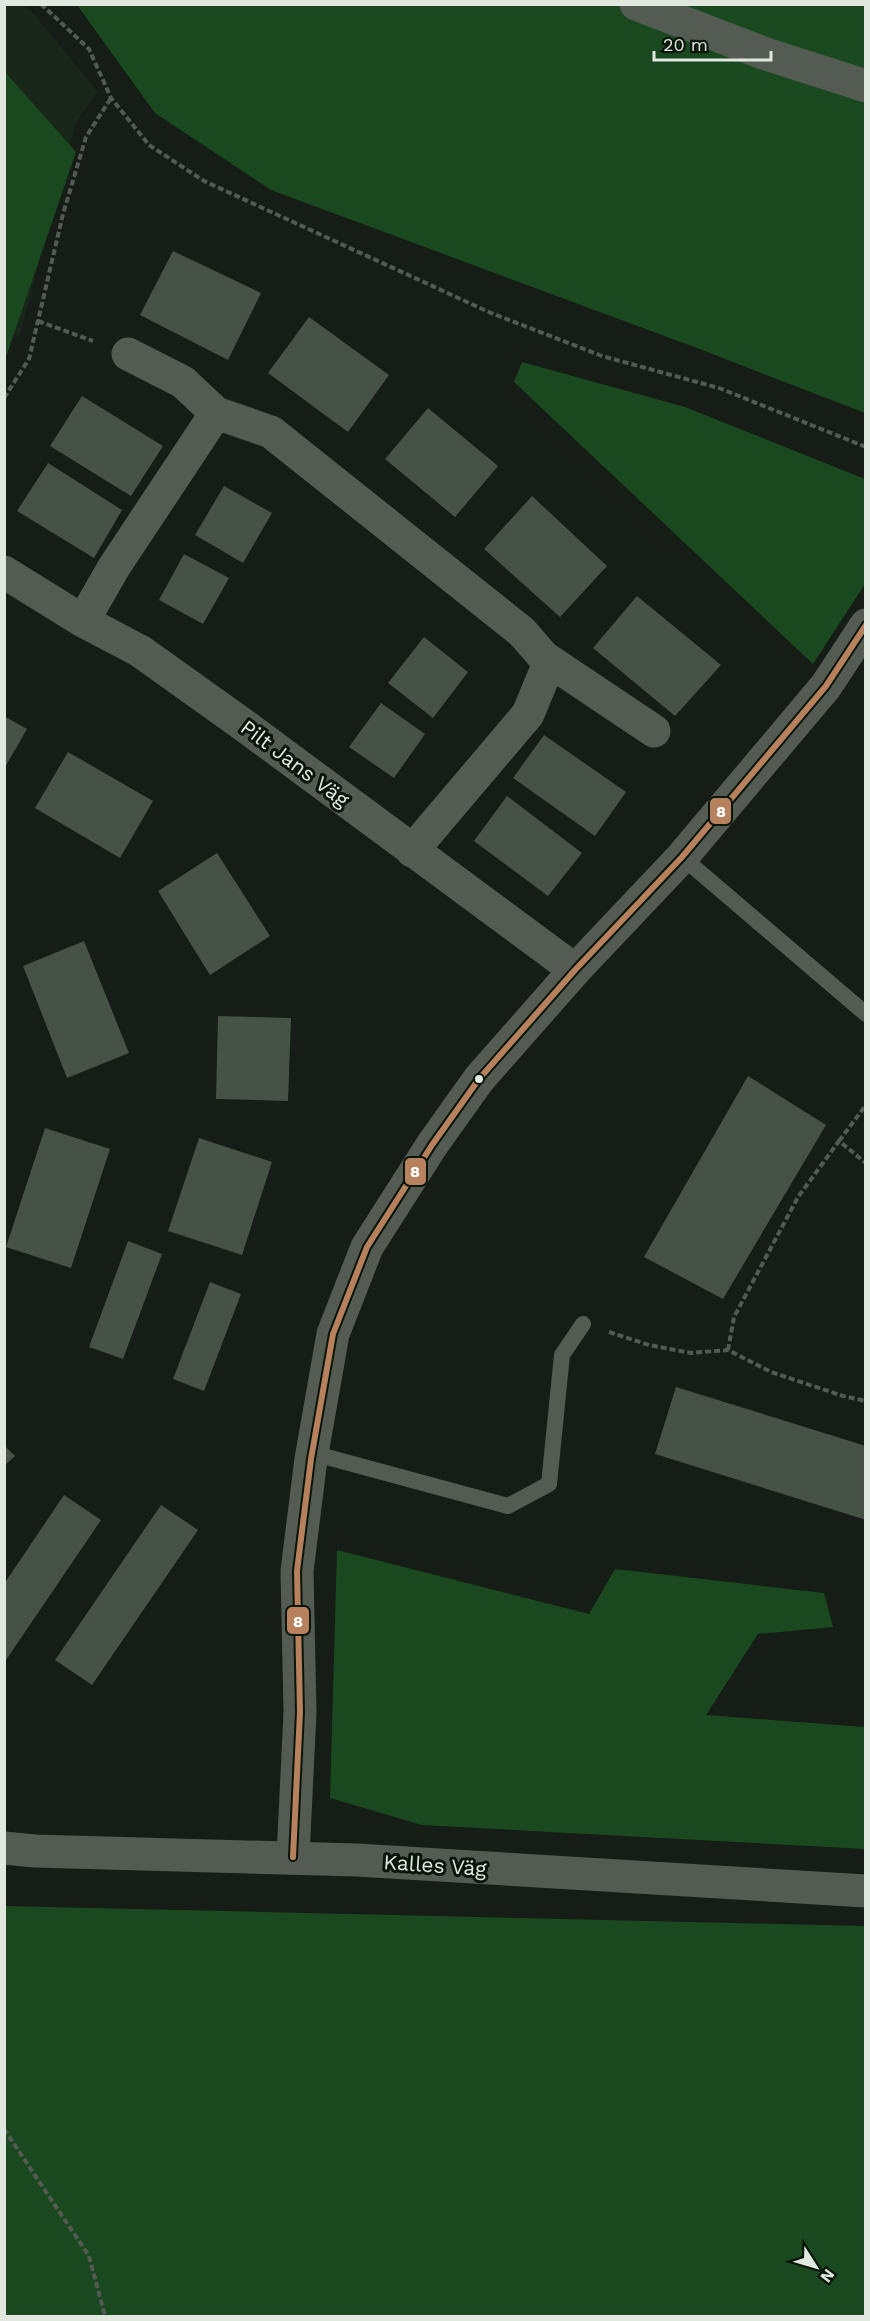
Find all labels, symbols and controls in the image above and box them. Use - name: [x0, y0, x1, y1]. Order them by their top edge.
- scale bar: [654, 24, 771, 62]
- text: 20 m: [663, 34, 708, 55]
- street label: Pilt Jans Väg: [236, 714, 355, 812]
- line badge: 8: [709, 797, 732, 825]
- text: 8: [716, 802, 726, 821]
- unlabelled marker: [473, 1073, 485, 1085]
- line badge: 8: [404, 1157, 427, 1186]
- text: 8: [410, 1162, 420, 1181]
- line badge: 8: [286, 1606, 310, 1635]
- text: 8: [293, 1612, 303, 1631]
- street label: Kalles Väg: [383, 1849, 488, 1881]
- north arrow: [786, 2237, 846, 2297]
- text: N: [816, 2265, 839, 2286]

